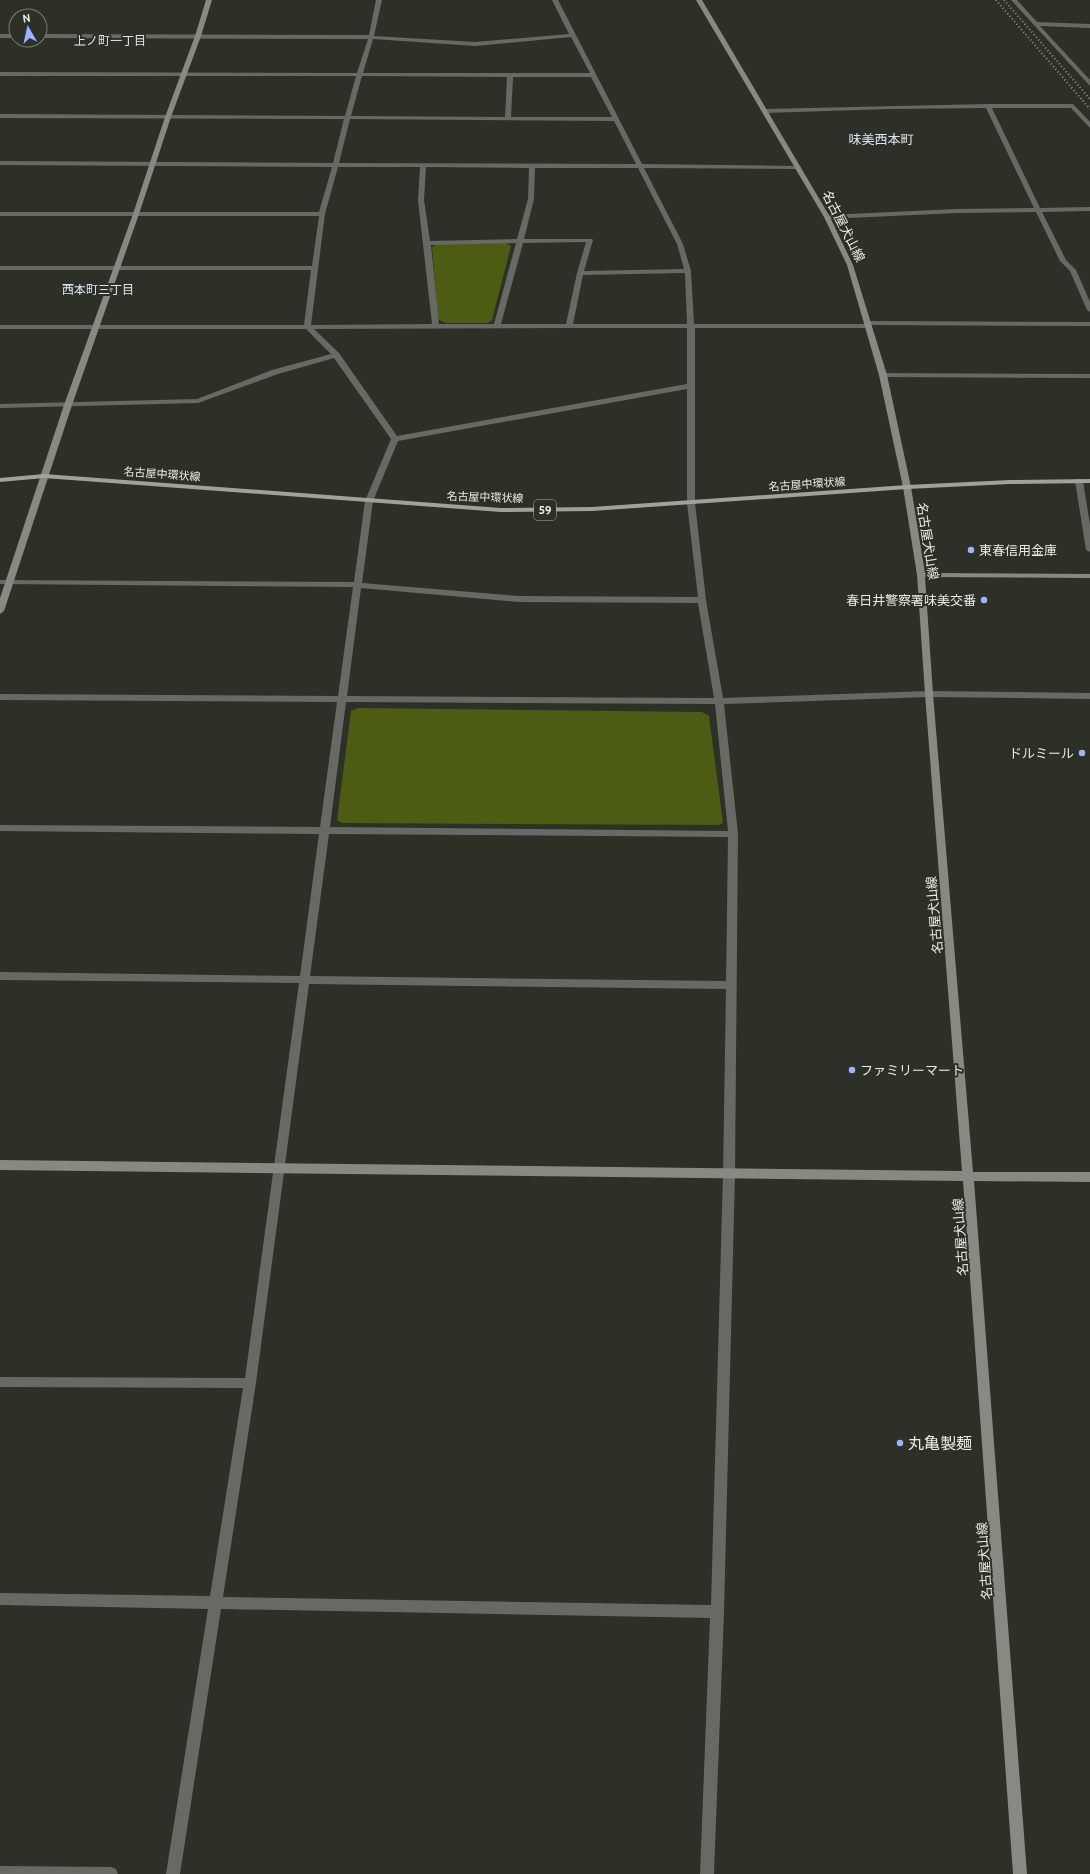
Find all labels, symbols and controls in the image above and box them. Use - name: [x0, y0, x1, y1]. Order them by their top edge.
- north arrow: [8, 8, 48, 48]
- text: N: [21, 11, 31, 26]
- district label: 上ノ町一丁目: [74, 33, 146, 48]
- district label: 味美西本町: [848, 131, 914, 147]
- street label: 名古屋犬山線: [819, 188, 869, 264]
- district label: 西本町三丁目: [62, 282, 134, 297]
- street label: 名古屋中環状線: [123, 464, 201, 484]
- street label: 名古屋中環状線: [768, 474, 846, 494]
- street label: 名古屋中環状線: [446, 489, 524, 505]
- road number: 59: [534, 500, 556, 520]
- street label: 名古屋犬山線: [914, 501, 942, 581]
- place label: 東春信用金庫: [979, 542, 1057, 558]
- marker: 東春信用金庫: [966, 545, 976, 555]
- place label: 春日井警察署味美交番: [846, 592, 976, 608]
- marker: 春日井警察署味美交番: [979, 595, 989, 605]
- place label: ドルミール: [1009, 745, 1074, 761]
- marker: ドルミール: [1077, 748, 1087, 758]
- street label: 名古屋犬山線: [923, 875, 945, 955]
- place label: ファミリーマート: [860, 1062, 964, 1078]
- marker: ファミリーマート: [847, 1065, 857, 1075]
- street label: 名古屋犬山線: [949, 1198, 971, 1276]
- place label: 丸亀製麺: [908, 1434, 972, 1453]
- marker: 丸亀製麺: [895, 1438, 905, 1448]
- street label: 名古屋犬山線: [973, 1522, 995, 1600]

